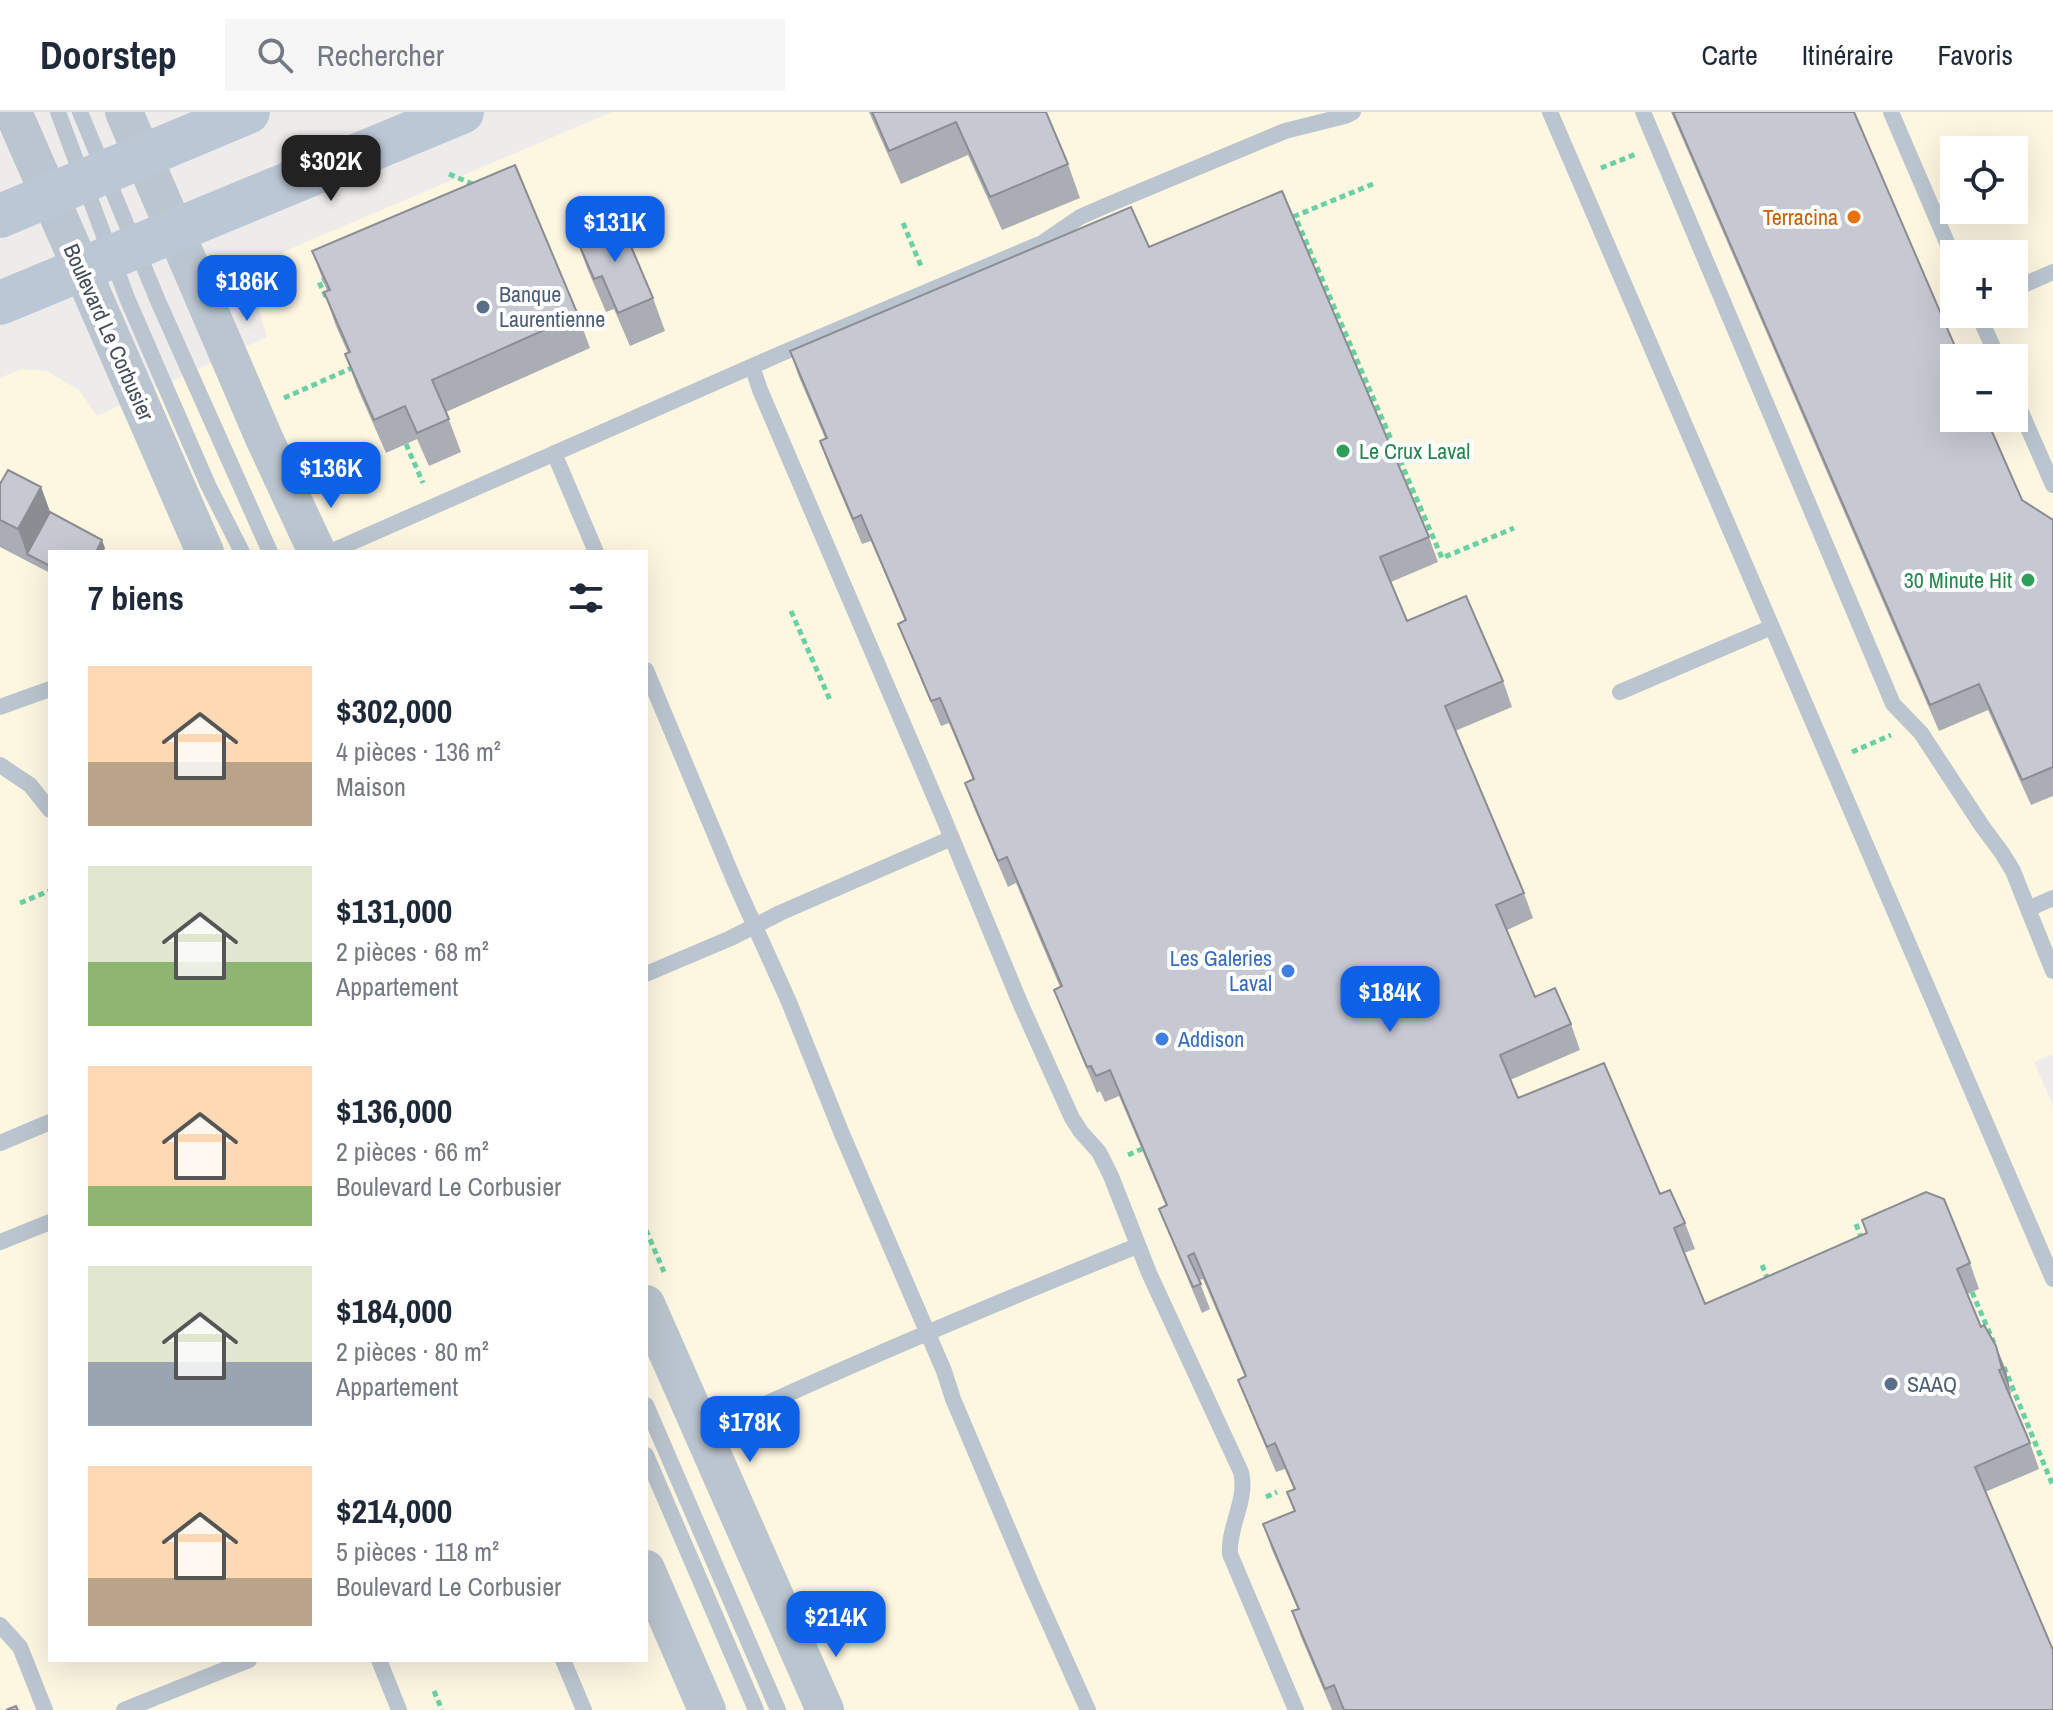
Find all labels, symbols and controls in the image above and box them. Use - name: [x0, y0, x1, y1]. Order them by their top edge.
- search box: [225, 19, 785, 91]
- text: Doorstep: [40, 30, 177, 81]
- icon: search: [253, 33, 297, 77]
- text: Rechercher: [317, 35, 444, 75]
- text: Carte: [1702, 36, 1758, 74]
- text: Itinéraire: [1802, 36, 1894, 74]
- text: Favoris: [1938, 36, 2013, 74]
- pin: $302K: [275, 135, 387, 203]
- map controls: [1940, 136, 2028, 432]
- button: locate: [1940, 136, 2028, 224]
- text: $302K: [300, 143, 362, 178]
- pin: $131K: [559, 196, 671, 264]
- place label: Terracina: [1763, 202, 1838, 232]
- text: $131K: [584, 204, 646, 239]
- marker: Terracina: [1845, 208, 1863, 226]
- street label: Boulevard Le Corbusier: [57, 239, 161, 425]
- button: +: [1940, 240, 2028, 328]
- pin: $186K: [191, 255, 303, 323]
- text: $186K: [216, 263, 278, 298]
- place label: Banque Laurentienne: [499, 279, 605, 334]
- marker: Banque Laurentienne: [474, 298, 492, 316]
- button: −: [1940, 344, 2028, 432]
- place label: Le Crux Laval: [1359, 436, 1470, 466]
- pin: $136K: [275, 442, 387, 510]
- marker: Le Crux Laval: [1334, 442, 1352, 460]
- text: $136K: [300, 450, 362, 485]
- place label: 30 Minute Hit: [1904, 565, 2012, 595]
- marker: 30 Minute Hit: [2019, 571, 2037, 589]
- text: 7 biens: [88, 575, 184, 621]
- icon: filters: [564, 576, 608, 620]
- text: $302,000: [336, 688, 452, 734]
- icon: home: [152, 698, 248, 794]
- text: 4 pièces · 136 m²: [336, 734, 501, 769]
- text: Maison: [336, 769, 406, 804]
- text: $131,000: [336, 888, 452, 934]
- icon: home: [152, 898, 248, 994]
- text: 2 pièces · 68 m²: [336, 934, 489, 969]
- place label: Les Galeries Laval: [1170, 943, 1272, 998]
- marker: Les Galeries Laval: [1279, 962, 1297, 980]
- pin: $184K: [1334, 966, 1446, 1034]
- text: Appartement: [336, 969, 458, 1004]
- text: $184K: [1359, 974, 1421, 1009]
- place label: Addison: [1177, 1024, 1244, 1054]
- marker: Addison: [1153, 1030, 1171, 1048]
- text: $136,000: [336, 1088, 452, 1134]
- icon: home: [152, 1098, 248, 1194]
- text: 2 pièces · 66 m²: [336, 1134, 489, 1169]
- text: Boulevard Le Corbusier: [336, 1169, 561, 1204]
- text: $184,000: [336, 1288, 452, 1334]
- icon: home: [152, 1298, 248, 1394]
- text: 2 pièces · 80 m²: [336, 1334, 489, 1369]
- text: Appartement: [336, 1369, 458, 1404]
- place label: SAAQ: [1907, 1369, 1957, 1399]
- marker: SAAQ: [1882, 1375, 1900, 1393]
- pin: $178K: [694, 1396, 806, 1464]
- text: $178K: [719, 1404, 781, 1439]
- text: $214,000: [336, 1488, 452, 1534]
- icon: home: [152, 1498, 248, 1594]
- text: 5 pièces · 118 m²: [336, 1534, 499, 1569]
- text: Boulevard Le Corbusier: [336, 1569, 561, 1604]
- pin: $214K: [780, 1591, 892, 1659]
- text: $214K: [805, 1599, 867, 1634]

